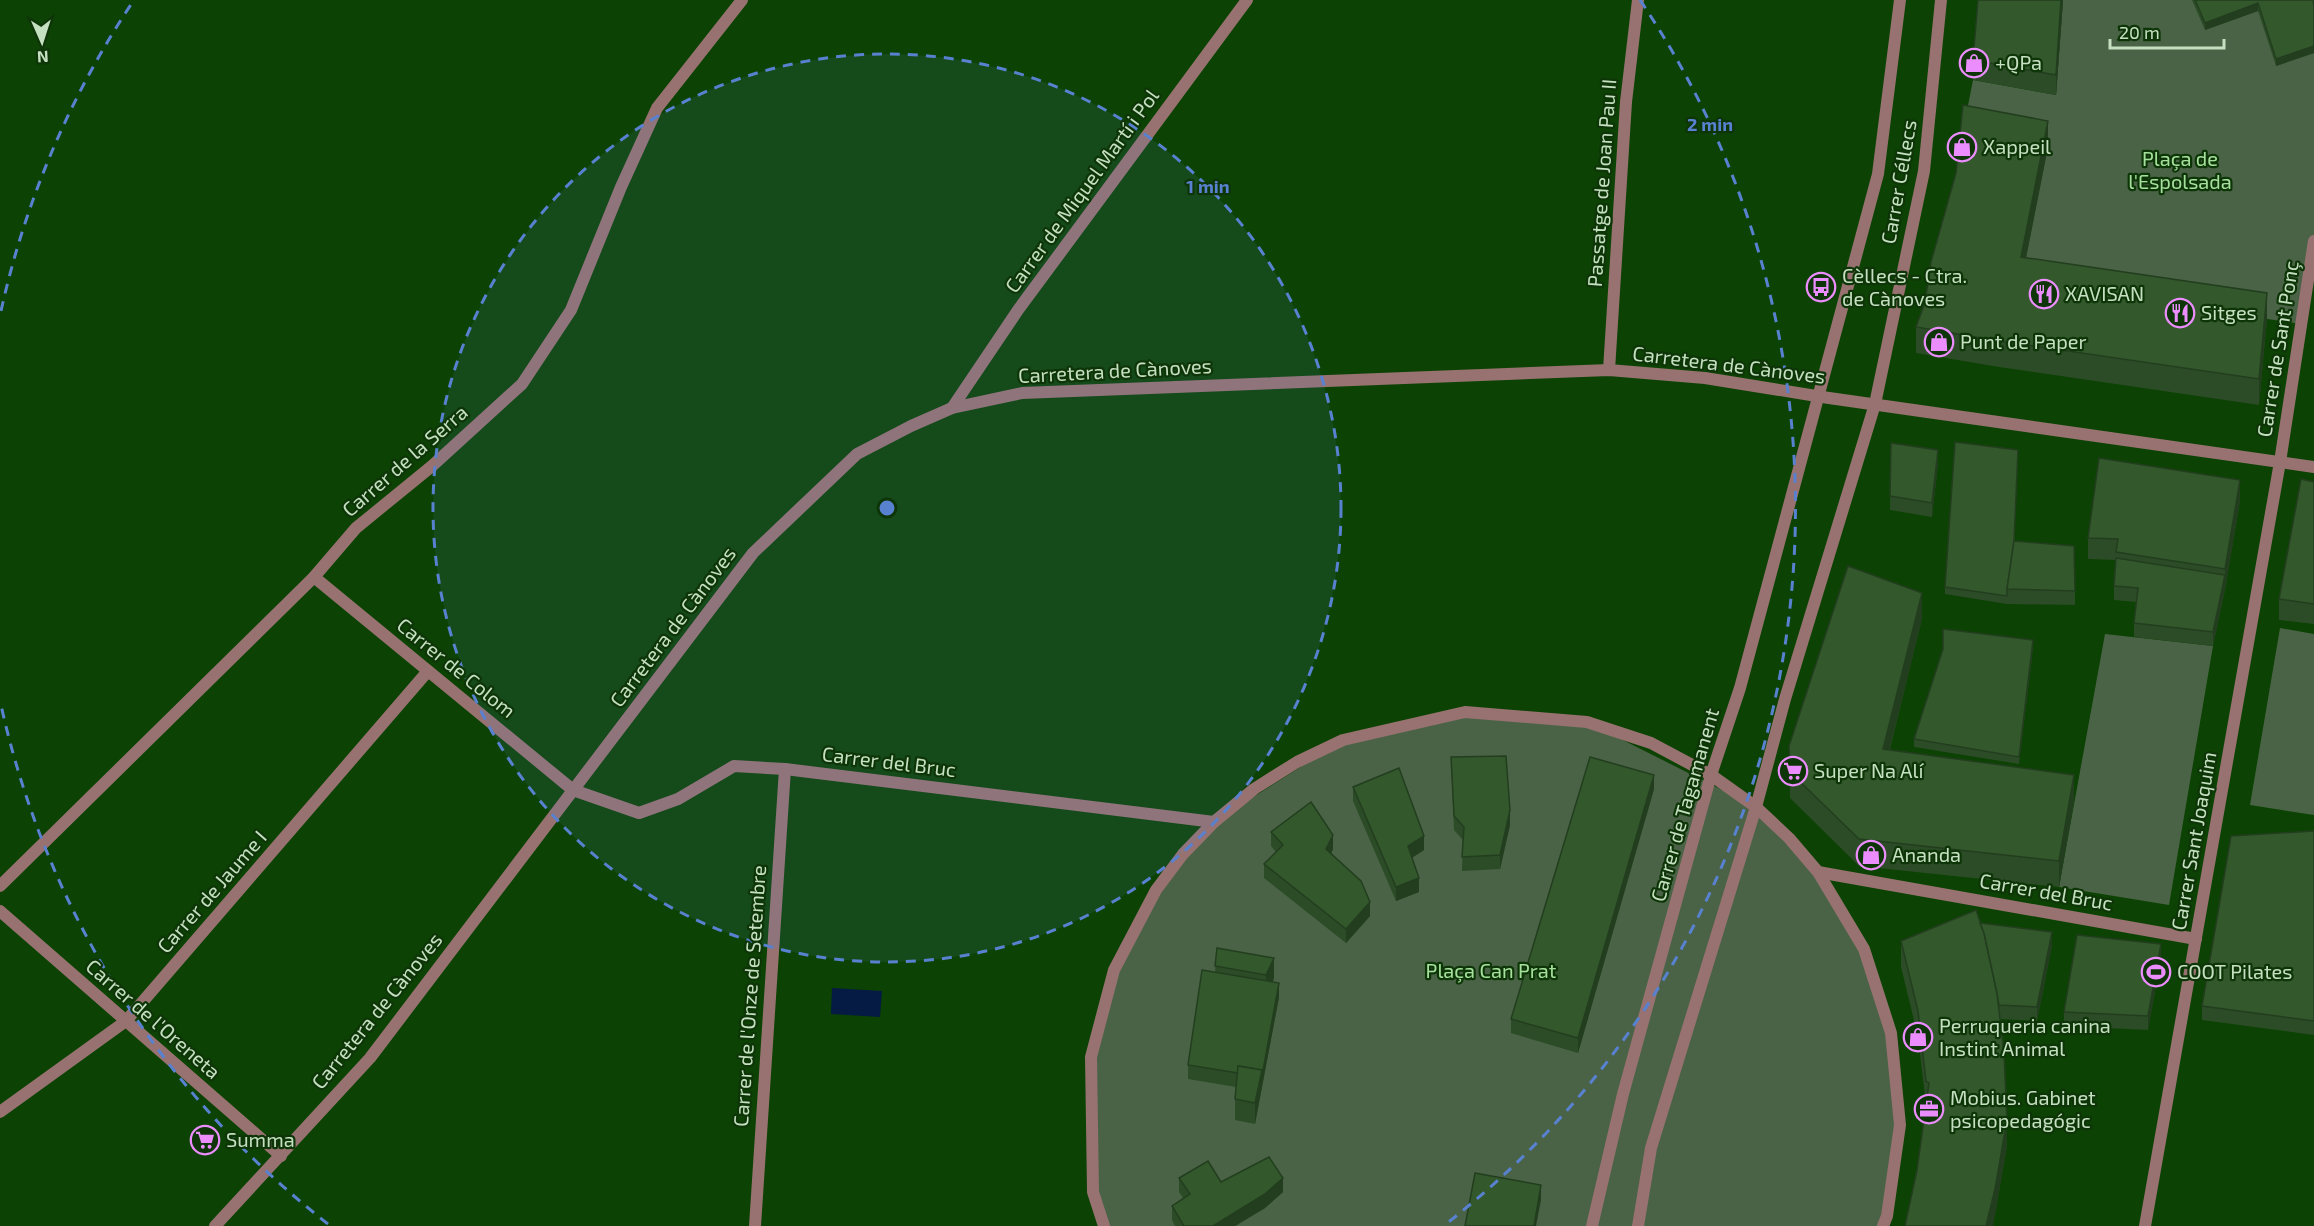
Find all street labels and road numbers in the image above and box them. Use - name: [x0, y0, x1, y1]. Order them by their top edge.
- street label: Passatge de Joan Pau II: [1582, 78, 1620, 288]
- street label: Carrer de Miquel Martí i Pol: [999, 84, 1163, 297]
- street label: Carrer Céllecs: [1875, 118, 1921, 246]
- street label: Carrer de Sant Ponç: [2251, 259, 2304, 439]
- street label: Carretera de Cànoves: [1631, 340, 1827, 388]
- street label: Carretera de Cànoves: [1017, 353, 1212, 387]
- street label: Carrer de la Serra: [337, 399, 472, 521]
- street label: Carretera de Cànoves: [604, 542, 740, 711]
- street label: Carrer de Colom: [393, 612, 521, 722]
- street label: Carrer de Tagamanent: [1645, 705, 1723, 904]
- street label: Carrer del Bruc: [821, 741, 958, 781]
- street label: Carrer Sant Joaquim: [2165, 750, 2221, 932]
- street label: Carrer de Jaume I: [152, 825, 271, 957]
- street label: Carrer de l'Onze de Setembre: [728, 864, 770, 1128]
- street label: Carrer del Bruc: [1978, 868, 2115, 915]
- street label: Carretera de Cànoves: [306, 927, 447, 1093]
- street label: Carrer de l'Oreneta: [82, 953, 226, 1083]

